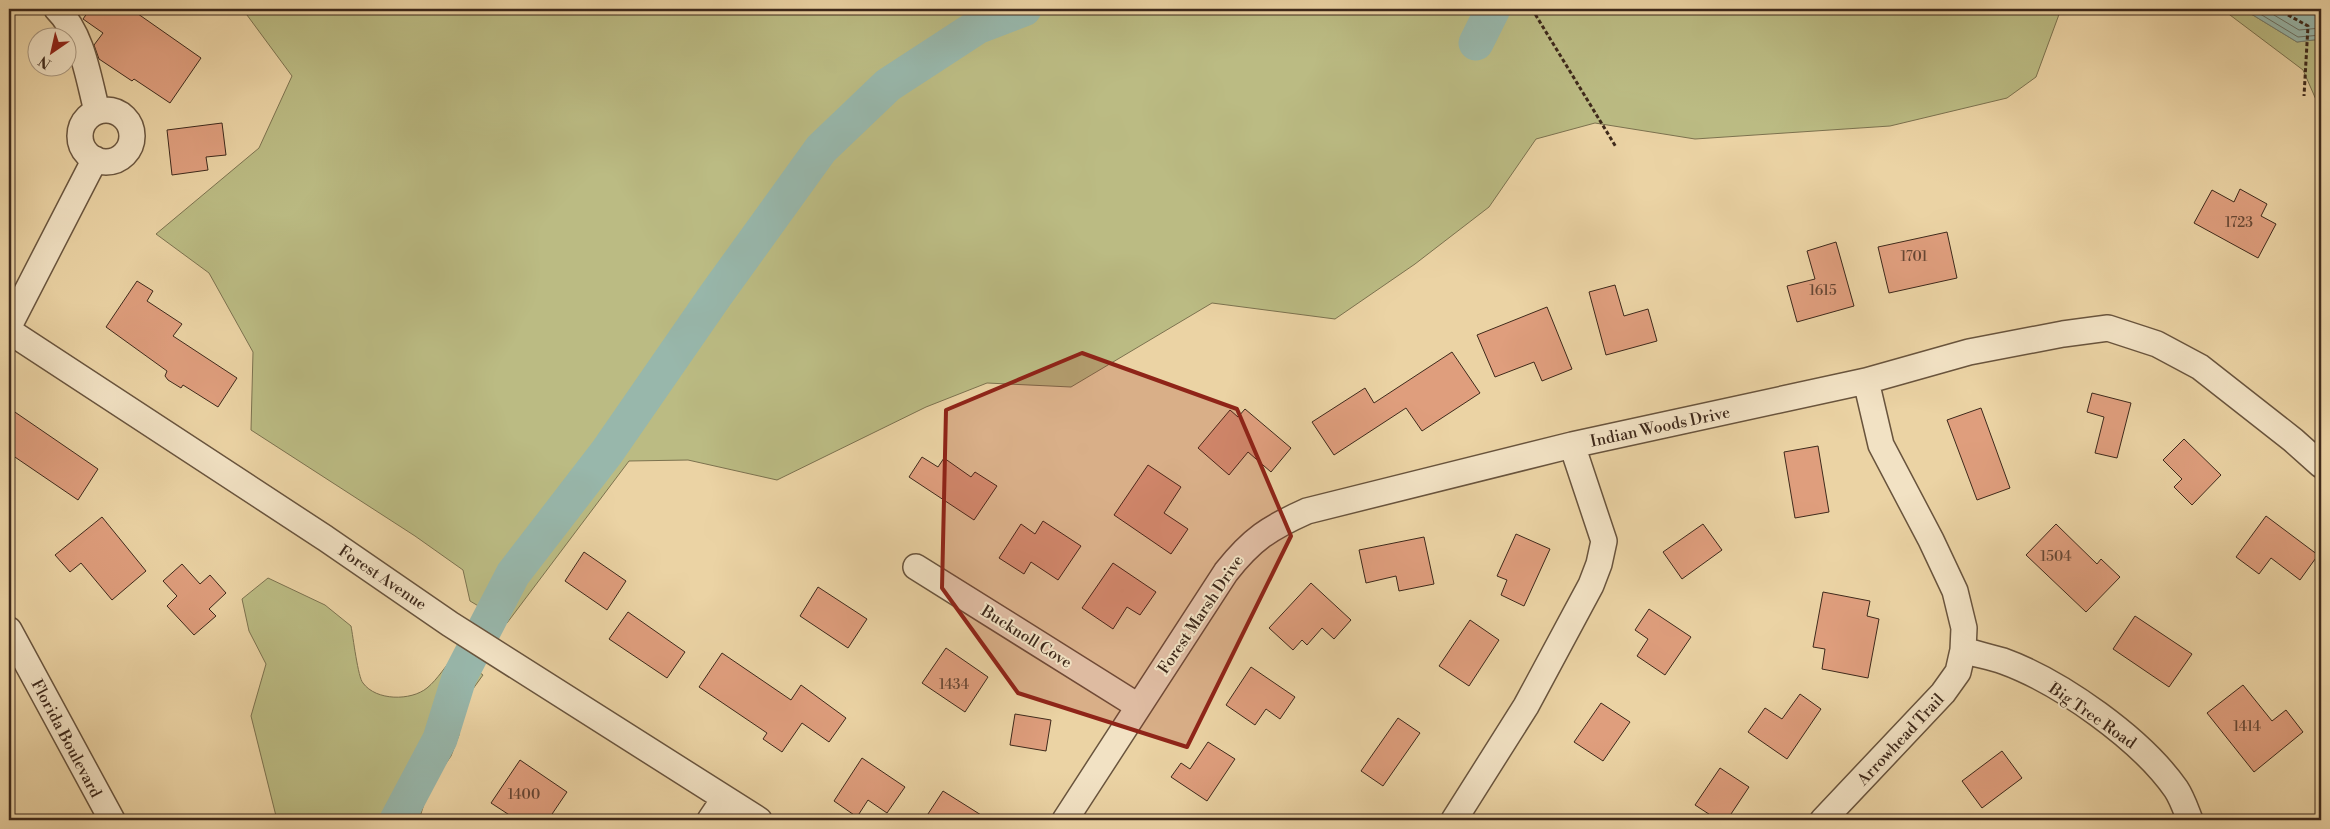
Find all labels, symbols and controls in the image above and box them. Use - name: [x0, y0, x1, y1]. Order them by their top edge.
- north arrow: [28, 28, 78, 78]
- text: N: [36, 51, 55, 73]
- house number: 1723: [2225, 214, 2253, 232]
- house number: 1701: [1901, 248, 1927, 266]
- house number: 1615: [1809, 282, 1837, 300]
- street label: Indian Woods Drive: [1588, 402, 1732, 452]
- street label: Forest Avenue: [335, 541, 430, 615]
- house number: 1504: [2040, 548, 2072, 566]
- street label: Forest Marsh Drive: [1154, 551, 1248, 678]
- street label: Bucknoll Cove: [976, 600, 1076, 673]
- street label: Florida Boulevard: [26, 676, 106, 801]
- house number: 1434: [939, 676, 969, 694]
- street label: Big Tree Road: [2044, 678, 2140, 753]
- street label: Arrowhead Trail: [1852, 689, 1949, 790]
- house number: 1414: [2233, 718, 2261, 736]
- house number: 1400: [508, 786, 540, 804]

